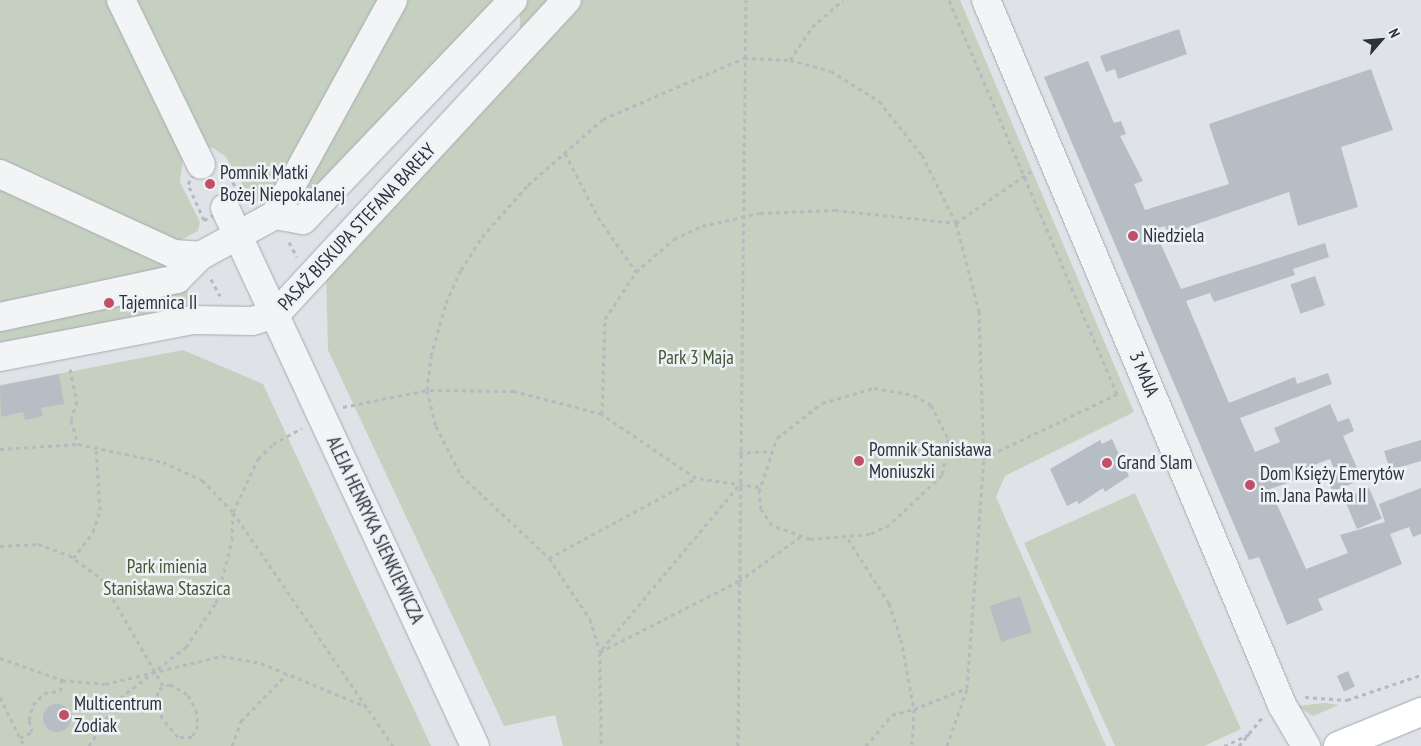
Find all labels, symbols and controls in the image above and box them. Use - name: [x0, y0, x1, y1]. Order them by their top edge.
- north arrow: [1356, 15, 1406, 65]
- text: N: [1385, 26, 1404, 41]
- street label: PASAŻ BISKUPA STEFANA BAREŁY: [273, 138, 441, 316]
- place label: Pomnik Matki Bożej Niepokalanej: [220, 162, 345, 206]
- marker: Pomnik Matki Bożej Niepokalanej: [204, 178, 216, 190]
- place label: Niedziela: [1143, 225, 1204, 247]
- marker: Niedziela: [1127, 230, 1139, 242]
- place label: Tajemnica II: [119, 292, 197, 314]
- marker: Tajemnica II: [103, 297, 115, 309]
- park label: Park 3 Maja: [658, 347, 734, 369]
- street label: 3 MAJA: [1124, 348, 1164, 400]
- street label: ALEJA HENRYKA SIENKIEWICZA: [321, 432, 429, 628]
- place label: Pomnik Stanisława Moniuszki: [869, 439, 992, 483]
- place label: Grand Slam: [1117, 452, 1192, 474]
- marker: Pomnik Stanisława Moniuszki: [853, 455, 865, 467]
- marker: Grand Slam: [1101, 457, 1113, 469]
- place label: Dom Księży Emerytów im. Jana Pawła II: [1260, 463, 1405, 507]
- marker: Dom Księży Emerytów im. Jana Pawła II: [1244, 479, 1256, 491]
- park label: Park imienia Stanisława Staszica: [103, 556, 231, 600]
- place label: Multicentrum Zodiak: [74, 693, 162, 737]
- marker: Multicentrum Zodiak: [58, 709, 70, 721]

